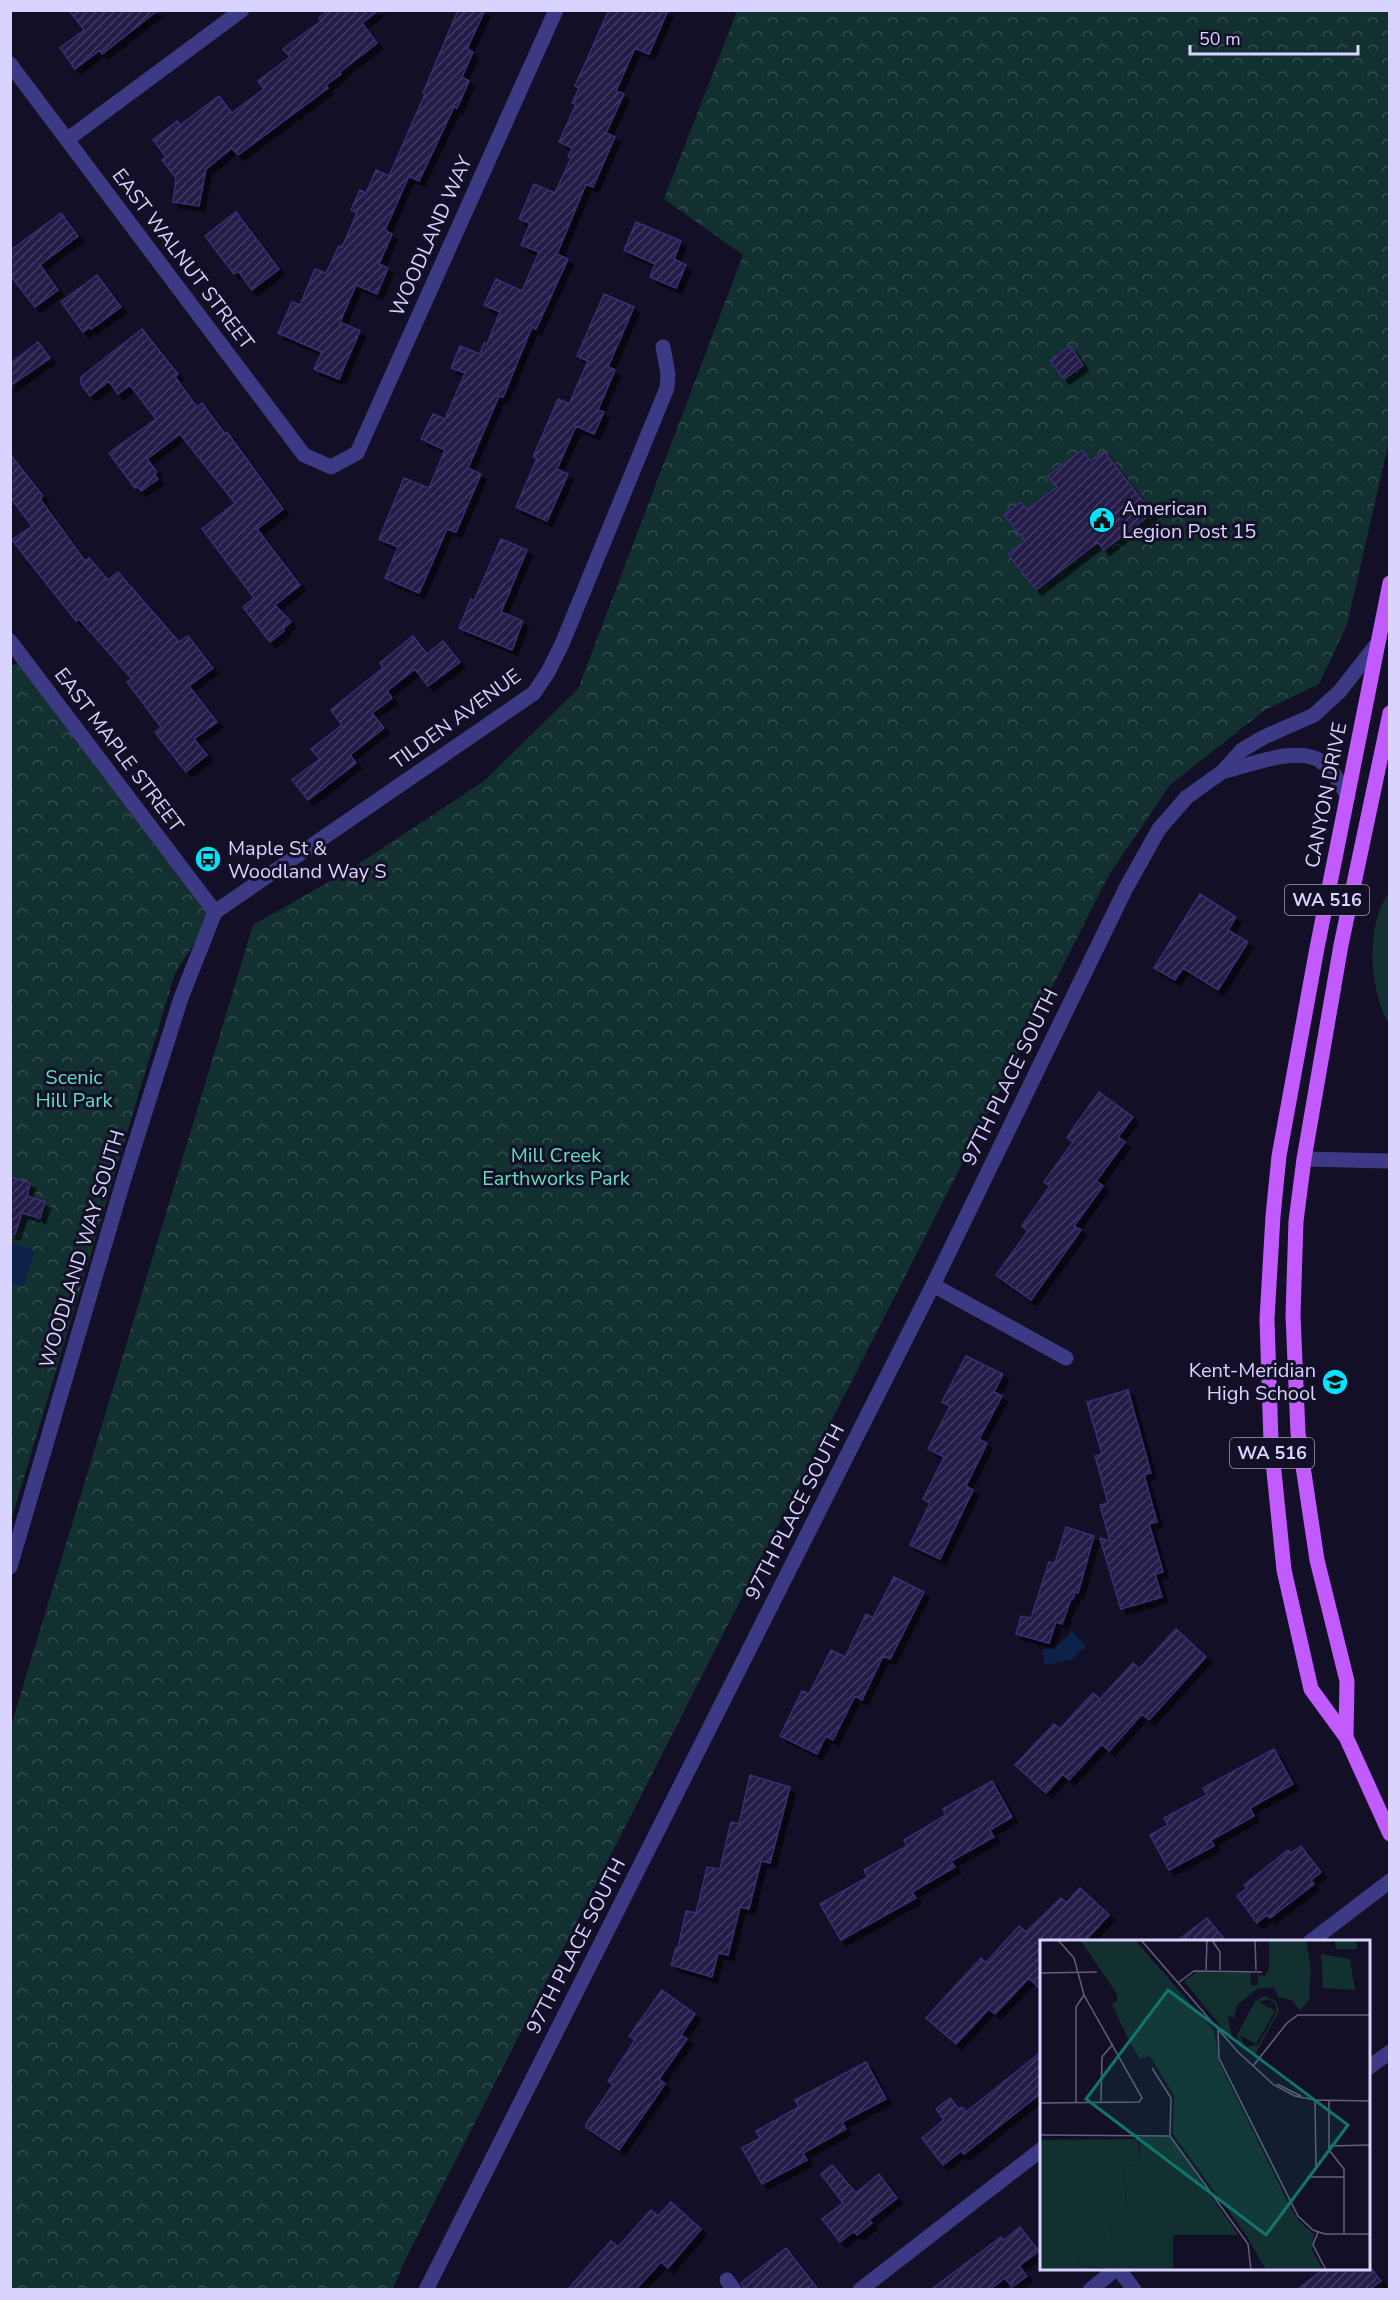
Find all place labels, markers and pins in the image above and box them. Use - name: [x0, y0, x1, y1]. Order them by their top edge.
- place label: American Legion Post 15: [1122, 495, 1256, 545]
- public building icon: American Legion Post 15: [1087, 505, 1117, 535]
- place label: Maple St & Woodland Way S: [228, 835, 387, 885]
- bus stop icon: Maple St & Woodland Way S: [193, 844, 223, 874]
- place label: Kent-Meridian High School: [1189, 1357, 1316, 1407]
- school or university icon: Kent-Meridian High School: [1320, 1367, 1350, 1397]

